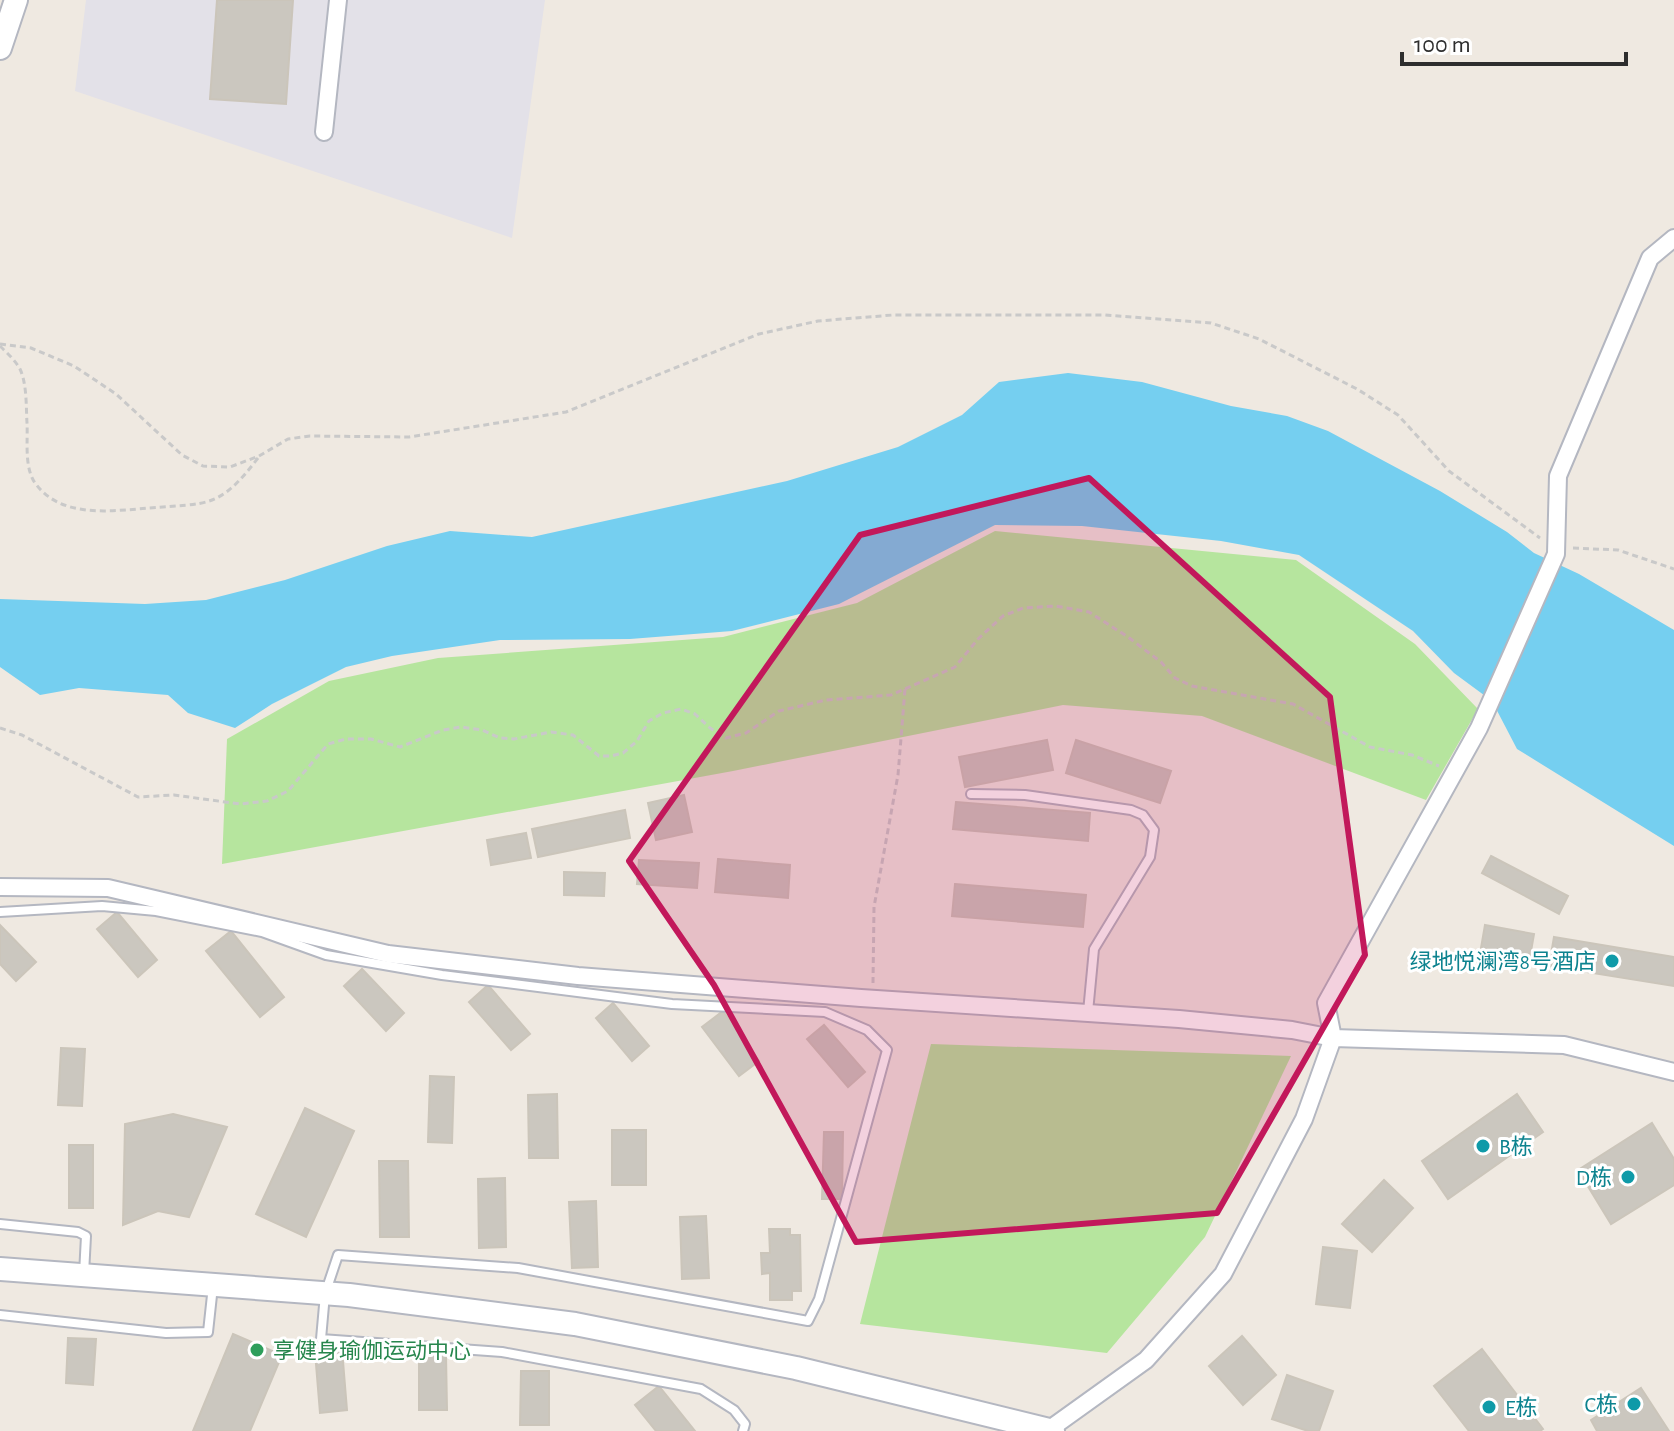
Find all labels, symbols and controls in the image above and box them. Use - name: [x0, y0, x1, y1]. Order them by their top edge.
- scale bar: [1402, 16, 1626, 66]
- text: 100 m: [1414, 33, 1471, 57]
- place label: 绿地悦澜湾8号酒店: [1410, 950, 1596, 973]
- marker: 绿地悦澜湾8号酒店: [1603, 952, 1621, 970]
- place label: B栋: [1499, 1135, 1533, 1158]
- marker: B栋: [1474, 1137, 1492, 1155]
- place label: D栋: [1576, 1166, 1612, 1189]
- marker: D栋: [1619, 1168, 1637, 1186]
- place label: 享健身瑜伽运动中心: [273, 1339, 471, 1362]
- marker: 享健身瑜伽运动中心: [248, 1341, 266, 1359]
- place label: C栋: [1585, 1393, 1618, 1416]
- marker: C栋: [1625, 1395, 1643, 1413]
- place label: E栋: [1505, 1396, 1538, 1419]
- marker: E栋: [1480, 1398, 1498, 1416]

